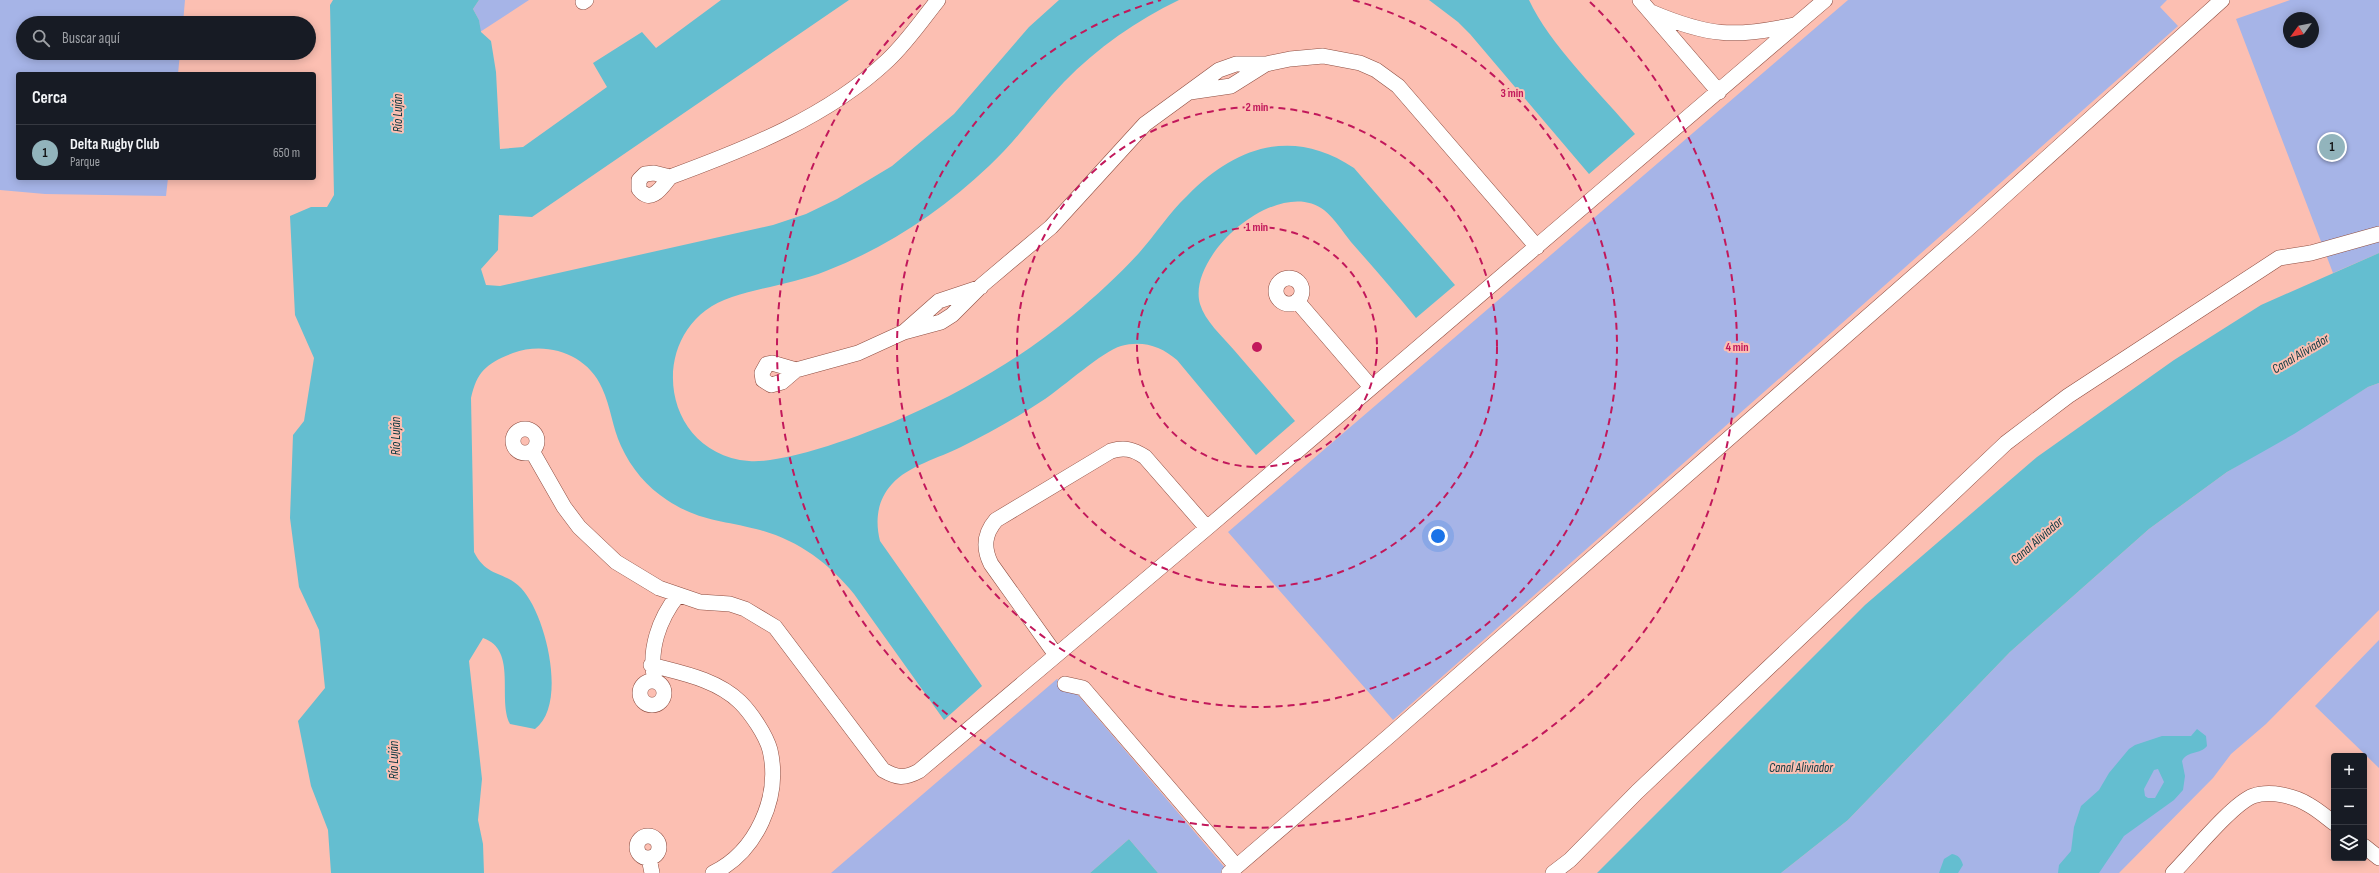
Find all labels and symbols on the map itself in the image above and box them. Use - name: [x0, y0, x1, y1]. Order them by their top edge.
- north arrow: [2283, 12, 2319, 48]
- text: 3 min: [1501, 86, 1523, 101]
- water label: Río Luján: [390, 93, 406, 132]
- text: 2 min: [1246, 100, 1268, 115]
- pin: 1: [2319, 132, 2345, 162]
- text: 1 min: [1246, 220, 1268, 235]
- water label: Canal Aliviador: [2269, 330, 2333, 377]
- centre of rings: [1250, 340, 1264, 354]
- text: 4 min: [1725, 340, 1749, 355]
- water label: Río Luján: [388, 416, 404, 455]
- water label: Canal Aliviador: [2007, 513, 2067, 568]
- your location: [1428, 526, 1448, 546]
- water label: Río Luján: [386, 740, 402, 779]
- water label: Canal Aliviador: [1769, 760, 1834, 776]

